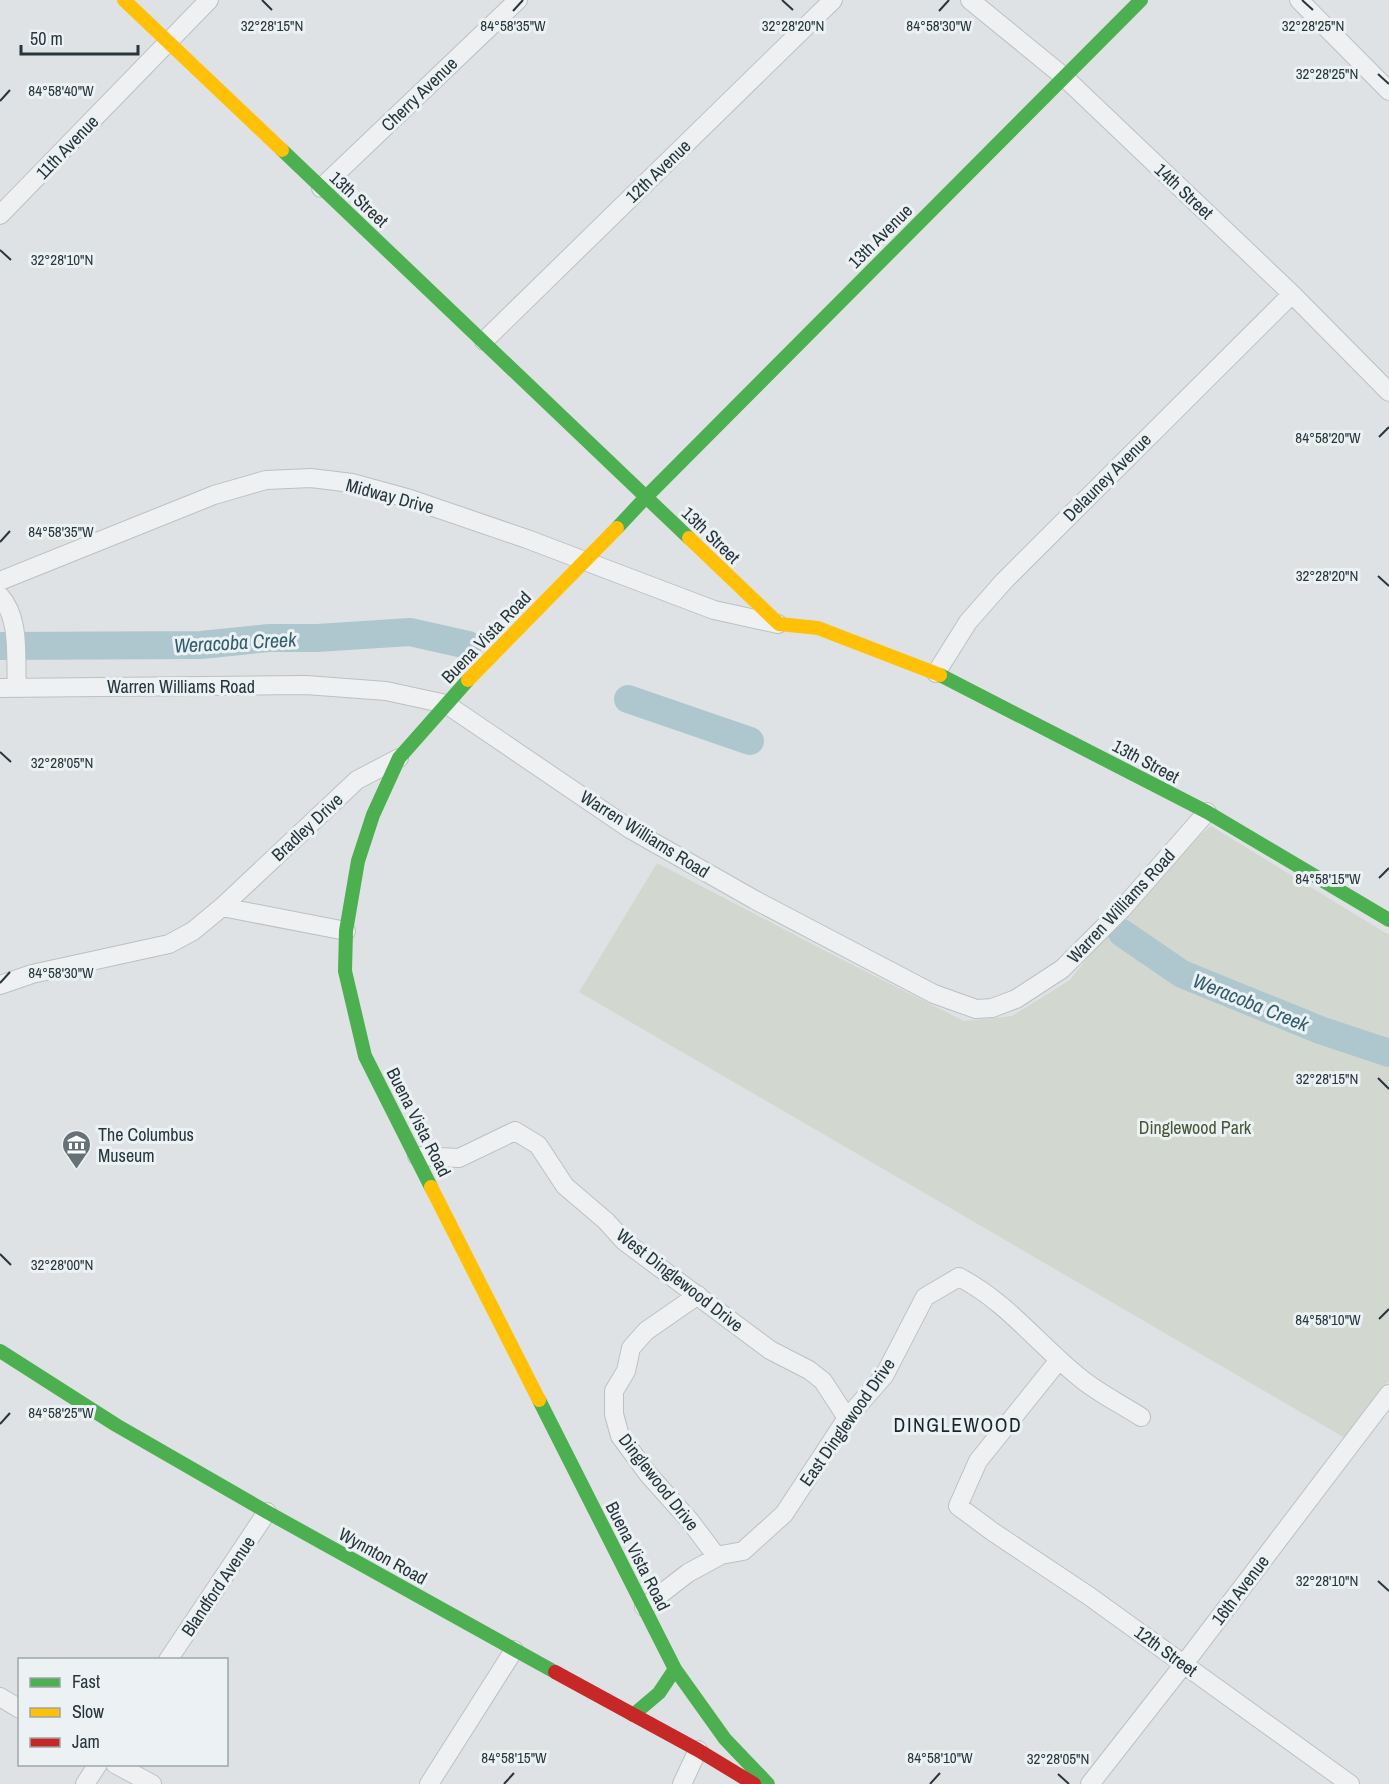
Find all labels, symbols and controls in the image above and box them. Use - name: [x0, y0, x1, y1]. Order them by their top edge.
- text: 32°28'15"N: [241, 15, 303, 36]
- text: 84°58'35"W: [480, 15, 546, 36]
- text: 32°28'20"N: [762, 15, 824, 36]
- text: 84°58'30"W: [906, 15, 972, 36]
- text: 32°28'25"N: [1282, 15, 1344, 36]
- scale bar: [21, 18, 138, 56]
- text: 50 m: [30, 26, 63, 51]
- street label: Cherry Avenue: [375, 51, 463, 137]
- text: 32°28'25"N: [1296, 63, 1358, 84]
- text: 84°58'40"W: [28, 80, 94, 101]
- street label: 11th Avenue: [30, 109, 104, 185]
- street label: 12th Avenue: [620, 134, 696, 208]
- street label: 14th Street: [1149, 157, 1219, 225]
- street label: 13th Street: [324, 165, 394, 233]
- street label: 13th Avenue: [842, 198, 918, 274]
- text: 32°28'10"N: [31, 249, 93, 270]
- street label: Delauney Avenue: [1057, 427, 1157, 527]
- text: 84°58'20"W: [1295, 427, 1361, 448]
- street label: Midway Drive: [343, 472, 437, 520]
- street label: 13th Street: [676, 501, 746, 569]
- text: 84°58'35"W: [28, 521, 94, 542]
- text: 32°28'20"N: [1296, 565, 1358, 586]
- street label: Buena Vista Road: [435, 585, 537, 689]
- water label: Weracoba Creek: [173, 625, 298, 659]
- street label: Warren Williams Road: [107, 674, 255, 699]
- street label: 13th Street: [1108, 733, 1184, 789]
- text: 32°28'05"N: [31, 752, 93, 773]
- street label: Warren Williams Road: [576, 784, 714, 884]
- street label: Bradley Drive: [266, 787, 348, 867]
- street label: Warren Williams Road: [1061, 843, 1181, 969]
- text: 84°58'15"W: [1295, 868, 1361, 889]
- text: 84°58'30"W: [28, 962, 94, 983]
- water label: Weracoba Creek: [1189, 967, 1314, 1038]
- street label: Buena Vista Road: [381, 1063, 457, 1181]
- text: 32°28'15"N: [1296, 1068, 1358, 1089]
- park label: Dinglewood Park: [1139, 1115, 1252, 1140]
- place label: The Columbus Museum: [98, 1122, 194, 1168]
- museum icon: The Columbus Museum: [61, 1128, 93, 1170]
- street label: West Dinglewood Drive: [611, 1223, 749, 1337]
- text: 32°28'00"N: [31, 1254, 93, 1275]
- text: 84°58'10"W: [1295, 1309, 1361, 1330]
- street label: East Dinglewood Drive: [793, 1353, 901, 1491]
- text: 84°58'25"W: [28, 1402, 94, 1423]
- district label: DINGLEWOOD: [894, 1411, 1022, 1438]
- street label: Dinglewood Drive: [613, 1428, 705, 1536]
- street label: Buena Vista Road: [600, 1497, 676, 1615]
- street label: Wynnton Road: [334, 1521, 432, 1591]
- street label: Blandford Avenue: [175, 1531, 261, 1641]
- street label: 16th Avenue: [1205, 1550, 1275, 1630]
- text: 32°28'10"N: [1296, 1570, 1358, 1591]
- street label: 12th Street: [1129, 1620, 1203, 1682]
- legend: [18, 1658, 228, 1766]
- text: Fast: [72, 1669, 100, 1694]
- text: Slow: [72, 1699, 104, 1724]
- text: Jam: [72, 1729, 100, 1754]
- text: 84°58'15"W: [481, 1747, 547, 1768]
- text: 84°58'10"W: [907, 1747, 973, 1768]
- text: 32°28'05"N: [1027, 1748, 1089, 1769]

